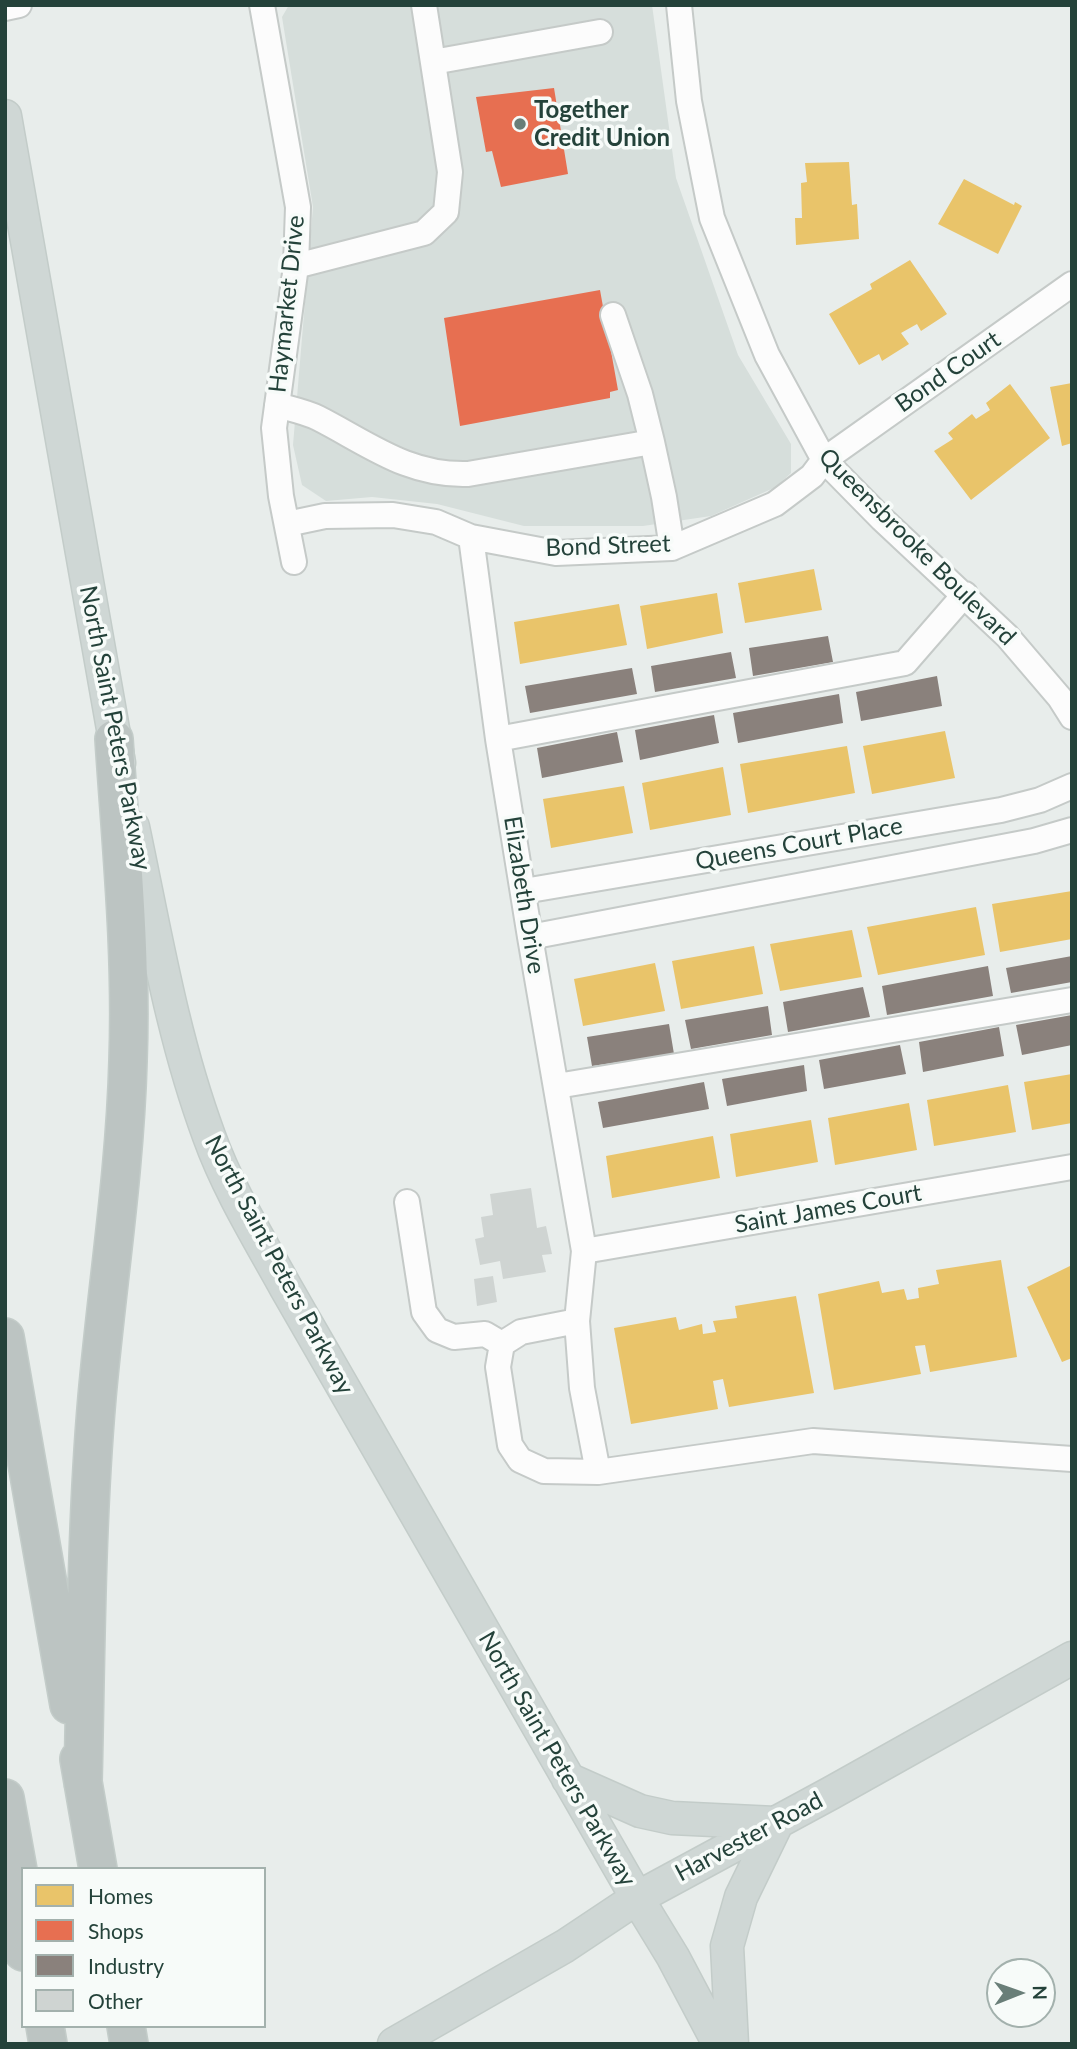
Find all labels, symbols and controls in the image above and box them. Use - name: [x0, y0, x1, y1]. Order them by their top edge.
- place label: Together Credit Union: [534, 96, 670, 152]
- marker: Together Credit Union: [512, 116, 528, 132]
- street label: Haymarket Drive: [263, 214, 311, 394]
- street label: Bond Court: [890, 325, 1006, 419]
- street label: Queensbrooke Boulevard: [812, 442, 1022, 652]
- street label: Bond Street: [545, 529, 671, 563]
- street label: North Saint Peters Parkway: [73, 583, 157, 873]
- street label: Queens Court Place: [693, 812, 905, 876]
- street label: Elizabeth Drive: [497, 814, 551, 976]
- street label: North Saint Peters Parkway: [198, 1131, 360, 1399]
- street label: Saint James Court: [732, 1178, 924, 1240]
- street label: North Saint Peters Parkway: [472, 1627, 642, 1891]
- street label: Harvester Road: [670, 1786, 828, 1888]
- legend: [21, 1867, 266, 2028]
- text: Homes: [88, 1883, 153, 1908]
- text: Shops: [88, 1918, 144, 1943]
- text: Industry: [88, 1953, 164, 1978]
- north arrow: [986, 1958, 1056, 2028]
- text: N: [1029, 1985, 1052, 2000]
- text: Other: [88, 1988, 143, 2013]

